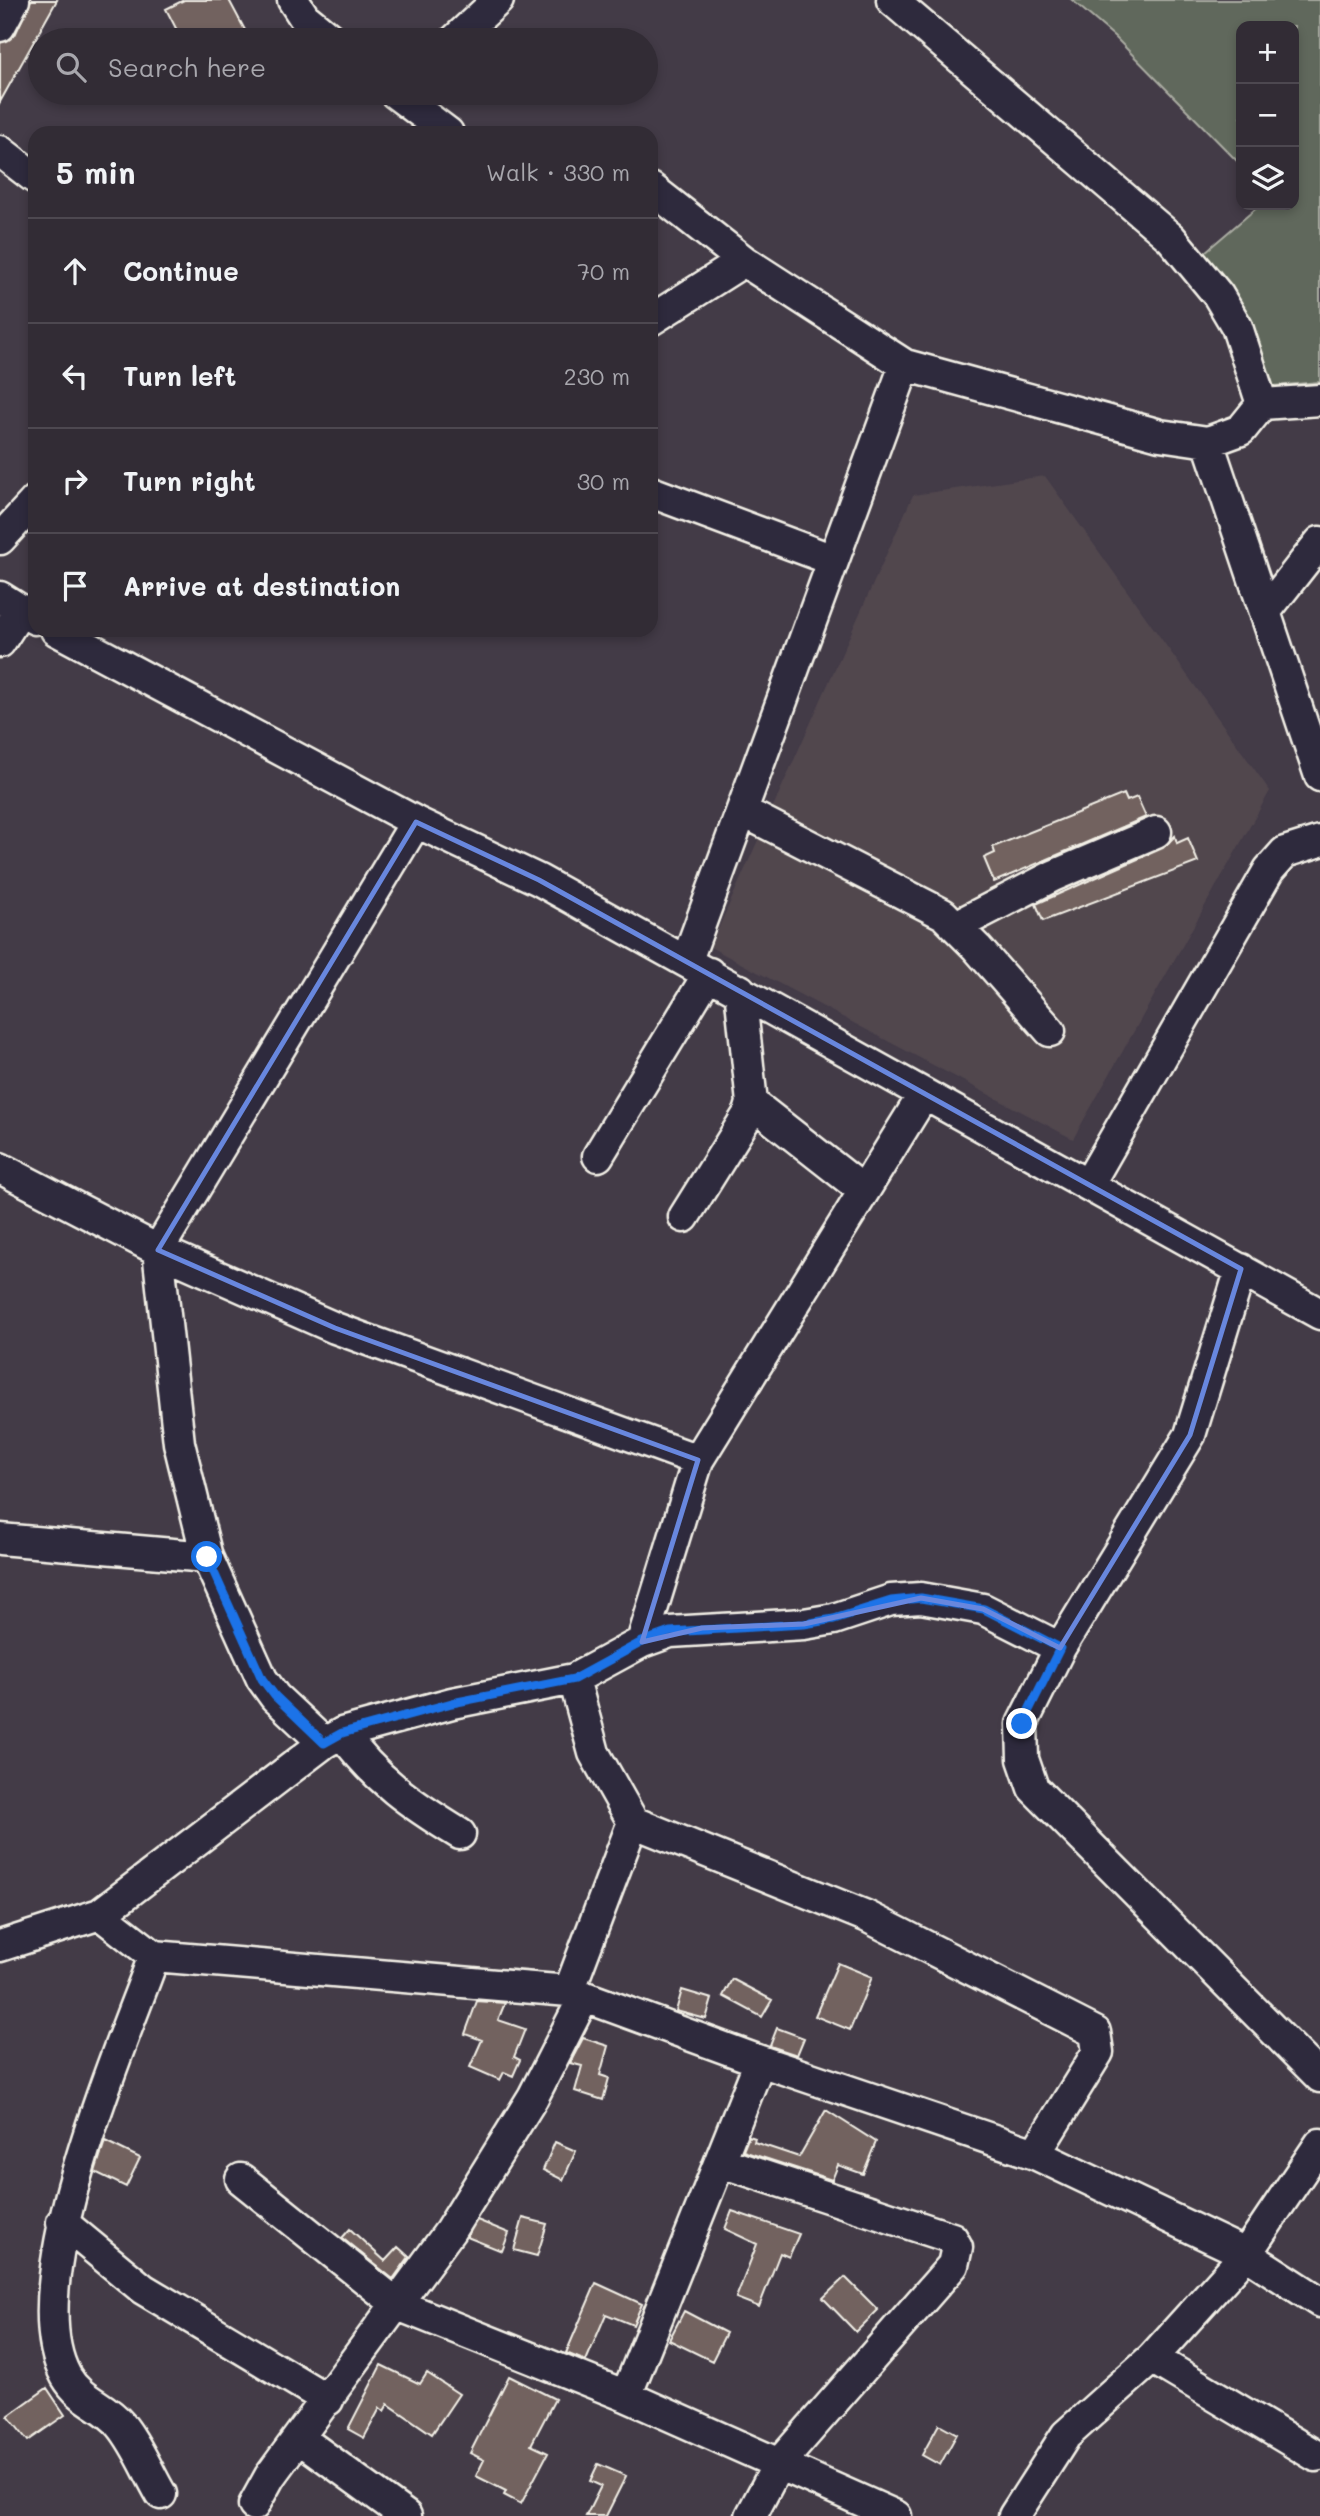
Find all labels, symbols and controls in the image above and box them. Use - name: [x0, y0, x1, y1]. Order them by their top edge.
- map controls: [1236, 21, 1299, 210]
- button: +: [1236, 21, 1299, 84]
- search box: [28, 28, 658, 105]
- icon: search: [52, 48, 90, 86]
- text: Search here: [108, 50, 266, 84]
- button: −: [1236, 84, 1299, 147]
- button: layers: [1236, 147, 1299, 210]
- text: 5 min: [56, 152, 136, 192]
- text: Walk · 330 m: [486, 157, 630, 187]
- icon: ahead: [56, 252, 94, 290]
- text: Continue: [123, 254, 239, 288]
- text: 70 m: [577, 256, 630, 286]
- icon: left: [56, 357, 94, 395]
- text: Turn left: [123, 359, 236, 393]
- text: 230 m: [564, 361, 630, 391]
- icon: right: [56, 462, 94, 500]
- text: Turn right: [123, 464, 256, 498]
- text: 30 m: [577, 466, 630, 496]
- icon: arrive: [56, 567, 94, 605]
- text: Arrive at destination: [123, 569, 400, 603]
- route start: [191, 1541, 222, 1572]
- route end: [1006, 1708, 1037, 1739]

